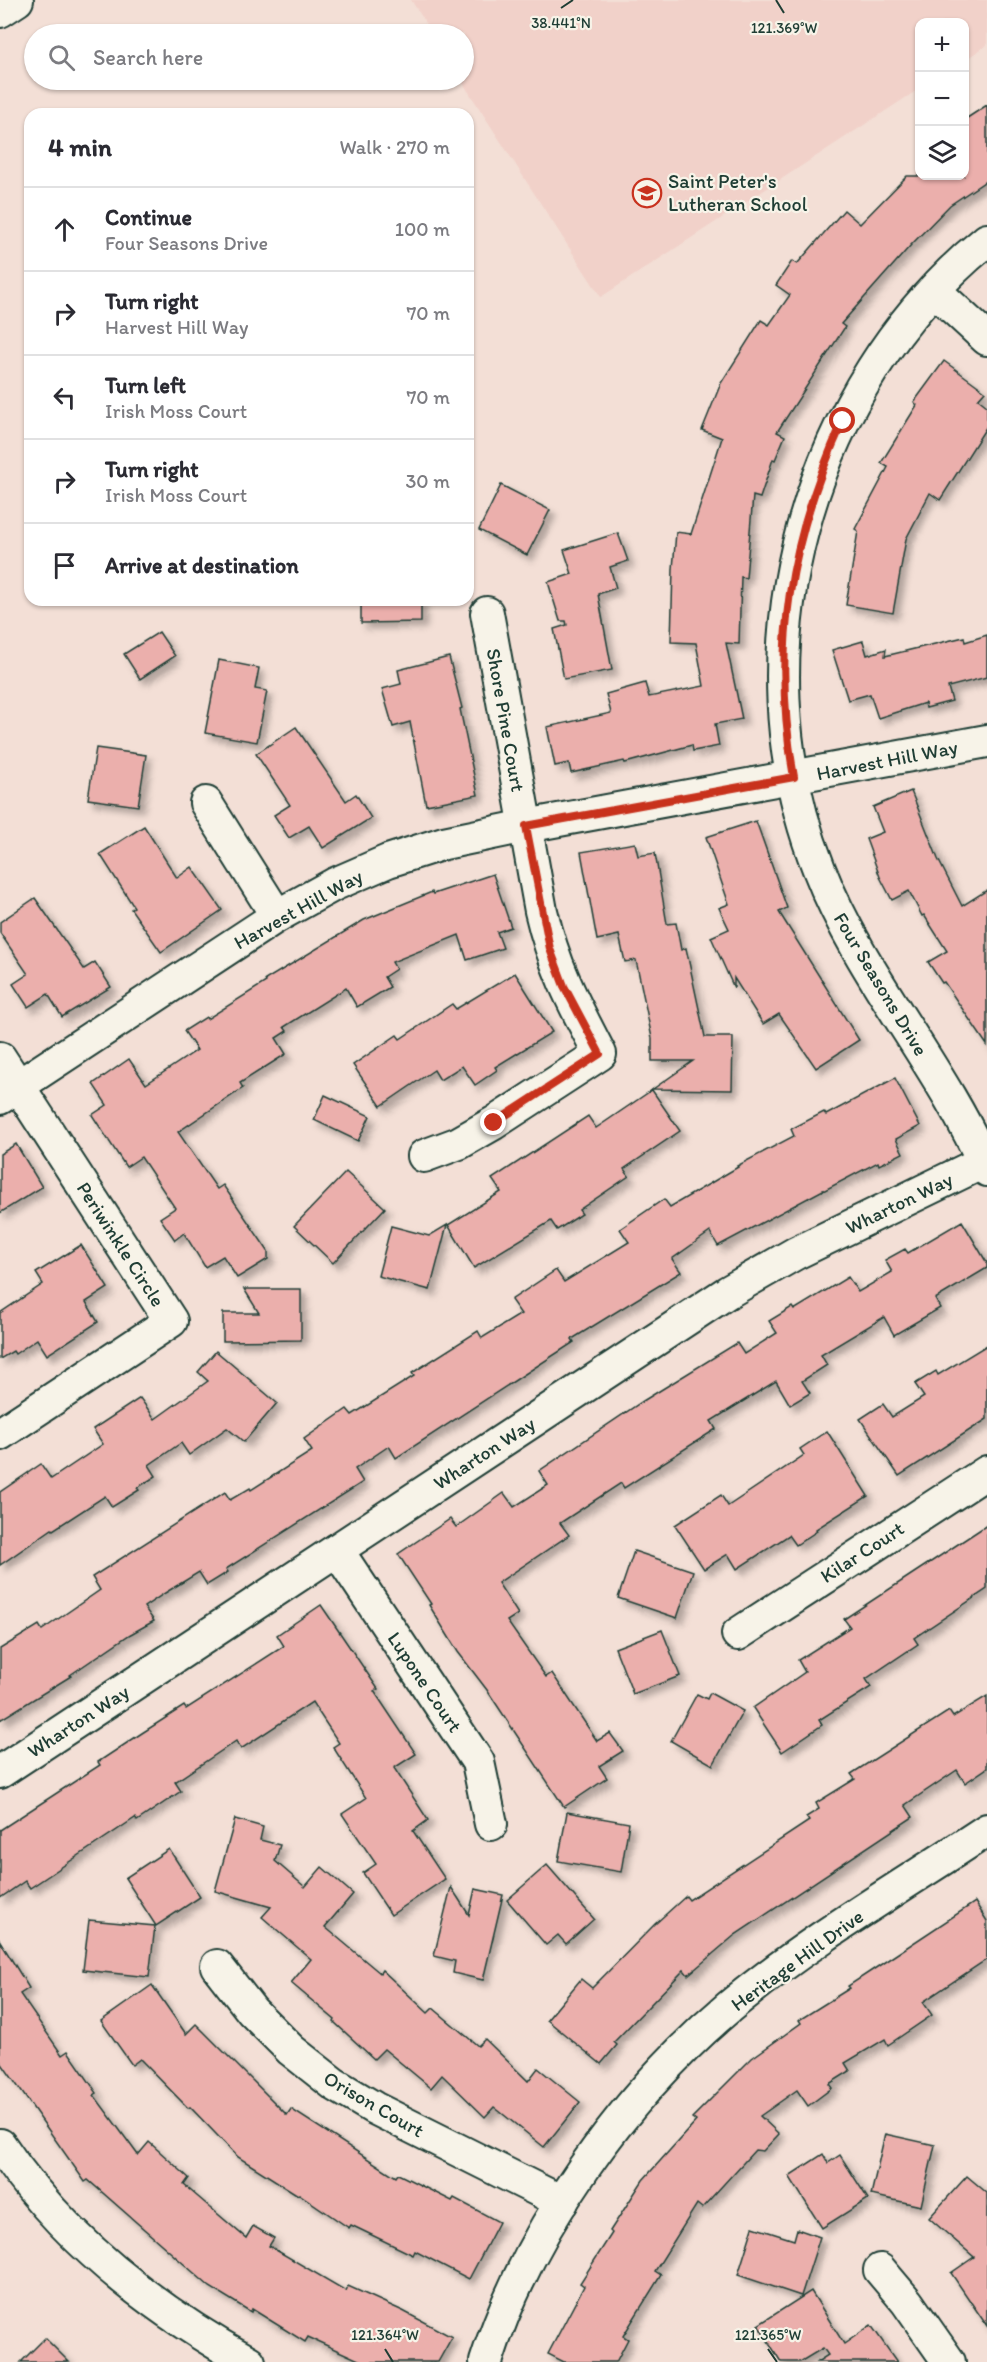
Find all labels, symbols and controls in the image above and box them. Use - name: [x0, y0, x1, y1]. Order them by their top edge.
- text: 38.441°N: [531, 14, 591, 32]
- map controls: [915, 18, 969, 180]
- button: +: [915, 18, 969, 72]
- text: 121.369°W: [751, 19, 818, 37]
- search box: [24, 24, 474, 90]
- icon: search: [45, 41, 78, 74]
- text: Search here: [93, 44, 203, 71]
- button: −: [915, 72, 969, 126]
- button: layers: [915, 126, 969, 180]
- text: 4 min: [48, 131, 112, 163]
- text: Walk · 270 m: [339, 135, 450, 159]
- place label: Saint Peter's Lutheran School: [668, 169, 808, 216]
- school or university icon: Saint Peter's Lutheran School: [631, 177, 663, 209]
- text: Continue: [105, 204, 192, 231]
- icon: ahead: [48, 213, 81, 246]
- text: 100 m: [395, 217, 450, 241]
- text: Four Seasons Drive: [105, 231, 268, 255]
- text: Turn right: [105, 288, 199, 315]
- icon: right: [48, 297, 81, 330]
- text: 70 m: [406, 301, 450, 325]
- text: Harvest Hill Way: [105, 315, 248, 339]
- text: Turn left: [105, 372, 186, 399]
- icon: left: [48, 381, 81, 414]
- text: 70 m: [406, 385, 450, 409]
- text: Irish Moss Court: [105, 399, 247, 423]
- route start: [829, 407, 855, 433]
- text: Turn right: [105, 456, 199, 483]
- icon: right: [48, 465, 81, 498]
- text: 30 m: [405, 469, 450, 493]
- text: Irish Moss Court: [105, 483, 247, 507]
- icon: arrive: [48, 549, 81, 582]
- text: Arrive at destination: [105, 552, 299, 579]
- street label: Shore Pine Court: [482, 646, 531, 794]
- street label: Harvest Hill Way: [814, 734, 960, 785]
- street label: Harvest Hill Way: [229, 863, 367, 954]
- street label: Four Seasons Drive: [829, 908, 933, 1060]
- route end: [480, 1109, 506, 1135]
- street label: Wharton Way: [842, 1166, 957, 1239]
- street label: Periwinkle Circle: [72, 1177, 170, 1311]
- street label: Wharton Way: [429, 1411, 540, 1495]
- street label: Kilar Court: [816, 1516, 908, 1588]
- street label: Lupone Court: [383, 1627, 467, 1737]
- street label: Wharton Way: [23, 1679, 134, 1763]
- street label: Heritage Hill Drive: [726, 1904, 868, 2016]
- street label: Orison Court: [320, 2066, 429, 2143]
- text: 121.364°W: [351, 2326, 419, 2344]
- text: 121.365°W: [735, 2326, 802, 2344]

